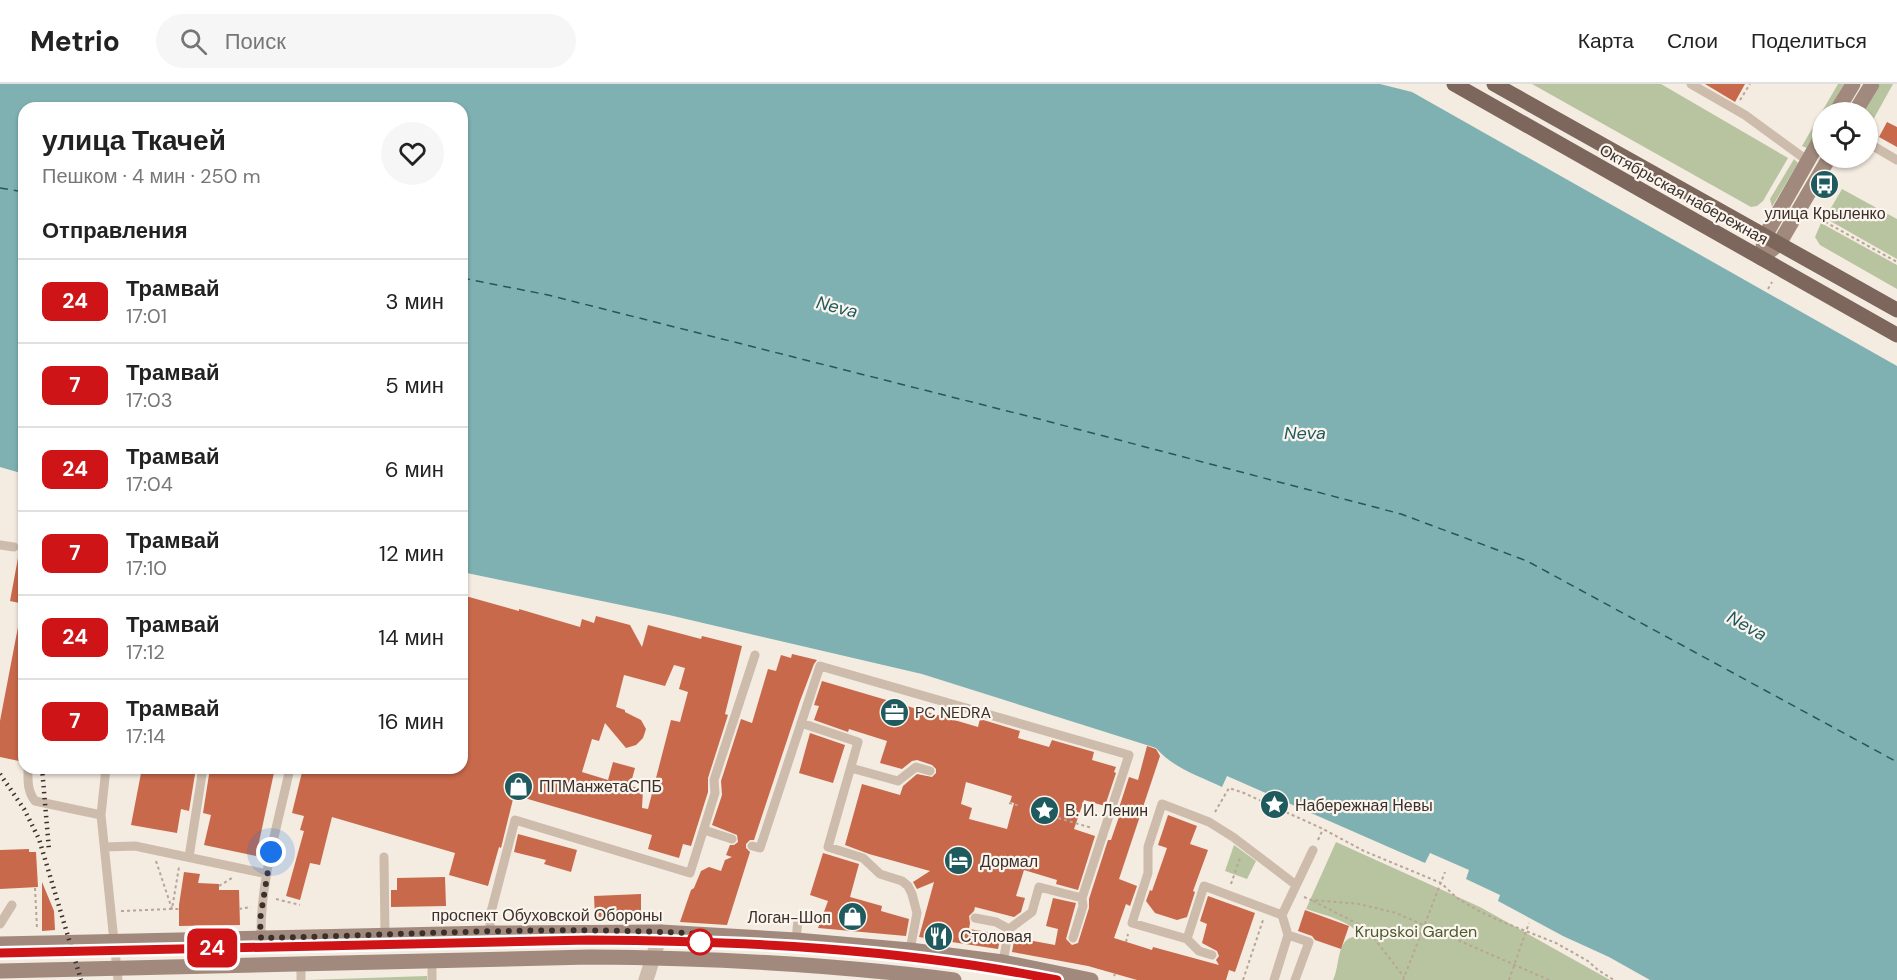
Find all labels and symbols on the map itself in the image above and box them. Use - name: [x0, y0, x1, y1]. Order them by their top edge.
- street label: Октябрьская набережная: [1596, 139, 1772, 250]
- bus stop icon: улица Крыленко: [1809, 169, 1841, 201]
- place label: улица Крыленко: [1764, 203, 1886, 224]
- water label: Neva: [814, 290, 860, 324]
- water label: Neva: [1284, 421, 1326, 445]
- water label: Neva: [1723, 605, 1771, 647]
- office icon: PC NEDRA: [878, 696, 910, 728]
- place label: PC NEDRA: [915, 702, 992, 723]
- shop icon: ППМанжетаСПБ: [502, 770, 534, 802]
- place label: ППМанжетаСПБ: [539, 776, 662, 797]
- place icon: Набережная Невы: [1258, 789, 1290, 821]
- place icon: В. И. Ленин: [1028, 794, 1060, 826]
- place label: Набережная Невы: [1295, 795, 1433, 816]
- place label: В. И. Ленин: [1065, 800, 1148, 821]
- your location: [256, 837, 286, 867]
- hotel icon: Дормал: [943, 845, 975, 877]
- place label: Дормал: [980, 851, 1038, 872]
- shop icon: Логан-Шоп: [836, 901, 868, 933]
- street label: проспект Обуховской Обороны: [432, 905, 663, 926]
- place label: Логан-Шоп: [748, 907, 831, 928]
- restaurant icon: Столовая: [923, 920, 955, 952]
- park label: Krupskoi Garden: [1355, 921, 1477, 942]
- place label: Столовая: [960, 926, 1032, 947]
- line badge: 24: [185, 928, 239, 968]
- unlabelled marker: [687, 929, 713, 955]

